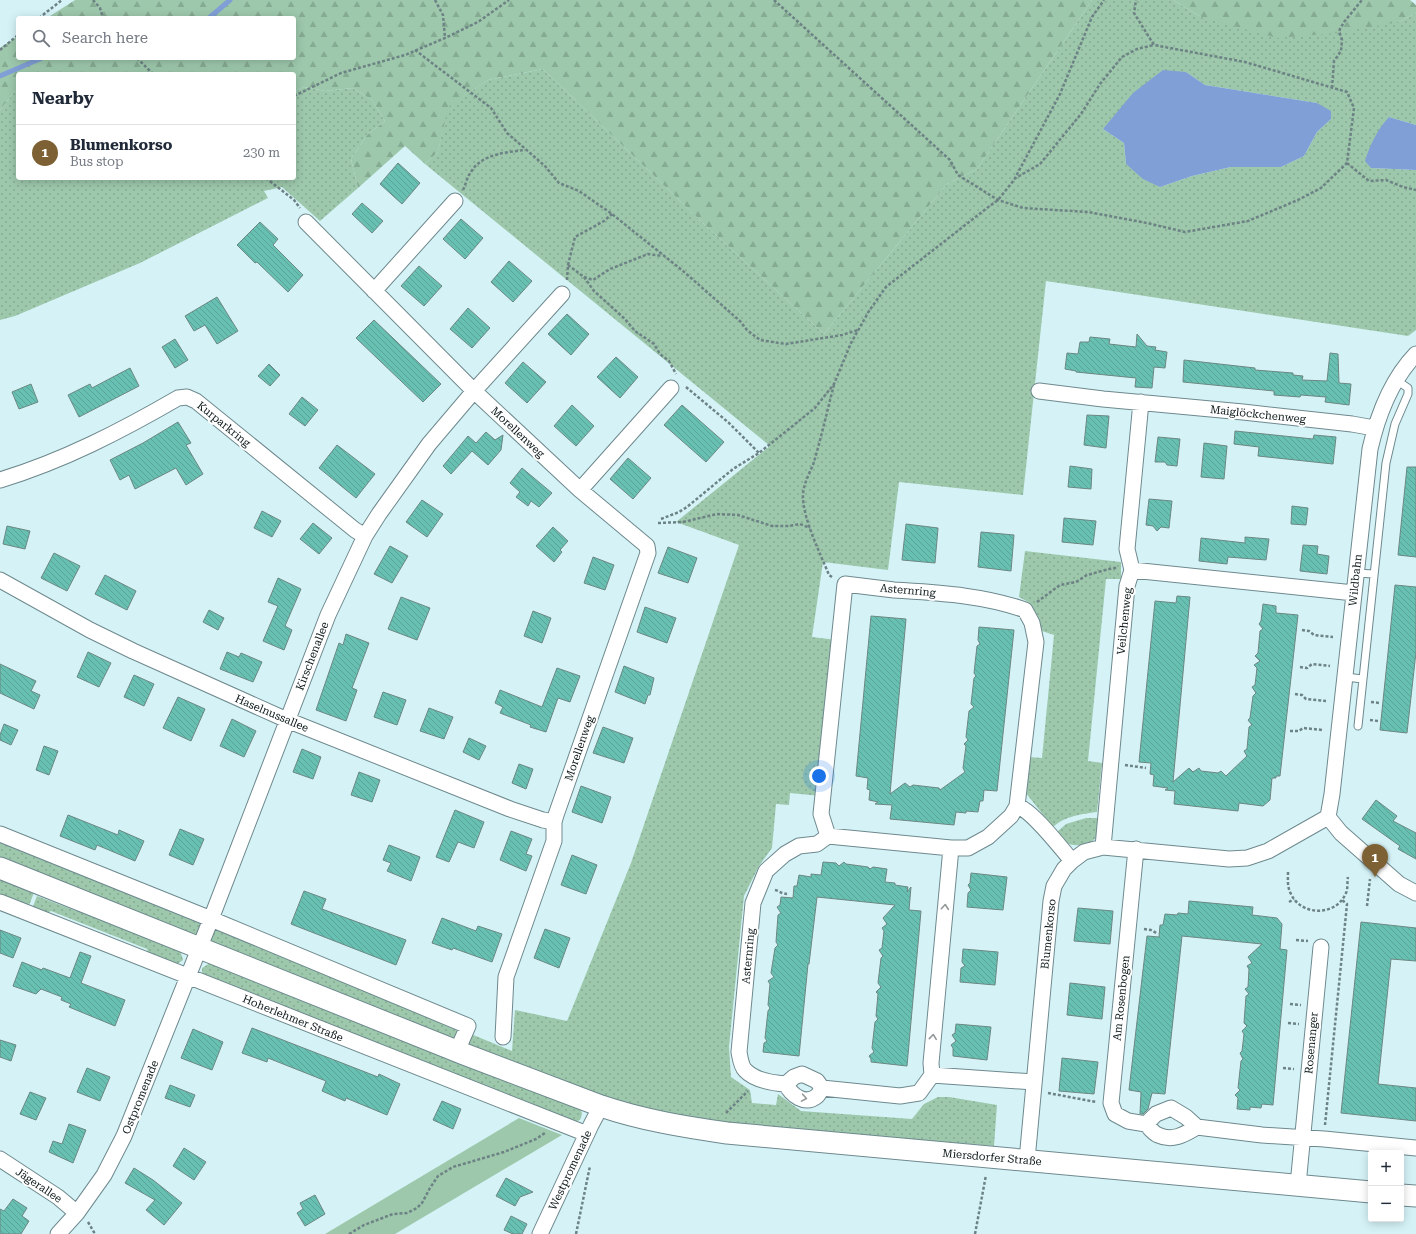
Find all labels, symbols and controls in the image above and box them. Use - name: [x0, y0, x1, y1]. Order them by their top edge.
- search box: [16, 16, 296, 60]
- icon: search: [30, 27, 52, 49]
- text: Search here: [62, 29, 148, 47]
- text: Nearby: [32, 88, 94, 108]
- text: Blumenkorso: [70, 136, 173, 154]
- text: 1: [41, 145, 49, 160]
- text: 230 m: [243, 145, 280, 160]
- text: Bus stop: [70, 154, 124, 169]
- street label: Kurparkring: [194, 399, 254, 450]
- street label: Maiglöckchenweg: [1209, 403, 1307, 426]
- street label: Morellenweg: [488, 404, 548, 461]
- street label: Wildbahn: [1346, 553, 1365, 607]
- street label: Asternring: [879, 582, 937, 599]
- street label: Veilchenweg: [1115, 586, 1135, 655]
- street label: Kirschenallee: [293, 620, 332, 692]
- street label: Haselnussallee: [233, 692, 311, 735]
- street label: Morellenweg: [562, 713, 597, 783]
- your location: [809, 766, 829, 786]
- pin: 1: [1362, 844, 1388, 877]
- street label: Blumenkorso: [1038, 898, 1059, 970]
- one-way arrow: [941, 904, 950, 910]
- street label: Asternring: [740, 927, 757, 985]
- street label: Am Rosenbogen: [1111, 955, 1132, 1041]
- street label: Hoherlehmer Straße: [241, 992, 345, 1045]
- street label: Rosenanger: [1302, 1011, 1321, 1075]
- one-way arrow: [929, 1034, 938, 1040]
- street label: Ostpromenade: [120, 1058, 161, 1136]
- one-way arrow: [800, 1093, 807, 1102]
- street label: Westpromenade: [546, 1128, 595, 1212]
- street label: Miersdorfer Straße: [942, 1147, 1042, 1168]
- map controls: [1368, 1150, 1404, 1222]
- button: +: [1368, 1150, 1404, 1186]
- street label: Jägerallee: [13, 1165, 64, 1206]
- button: −: [1368, 1186, 1404, 1222]

